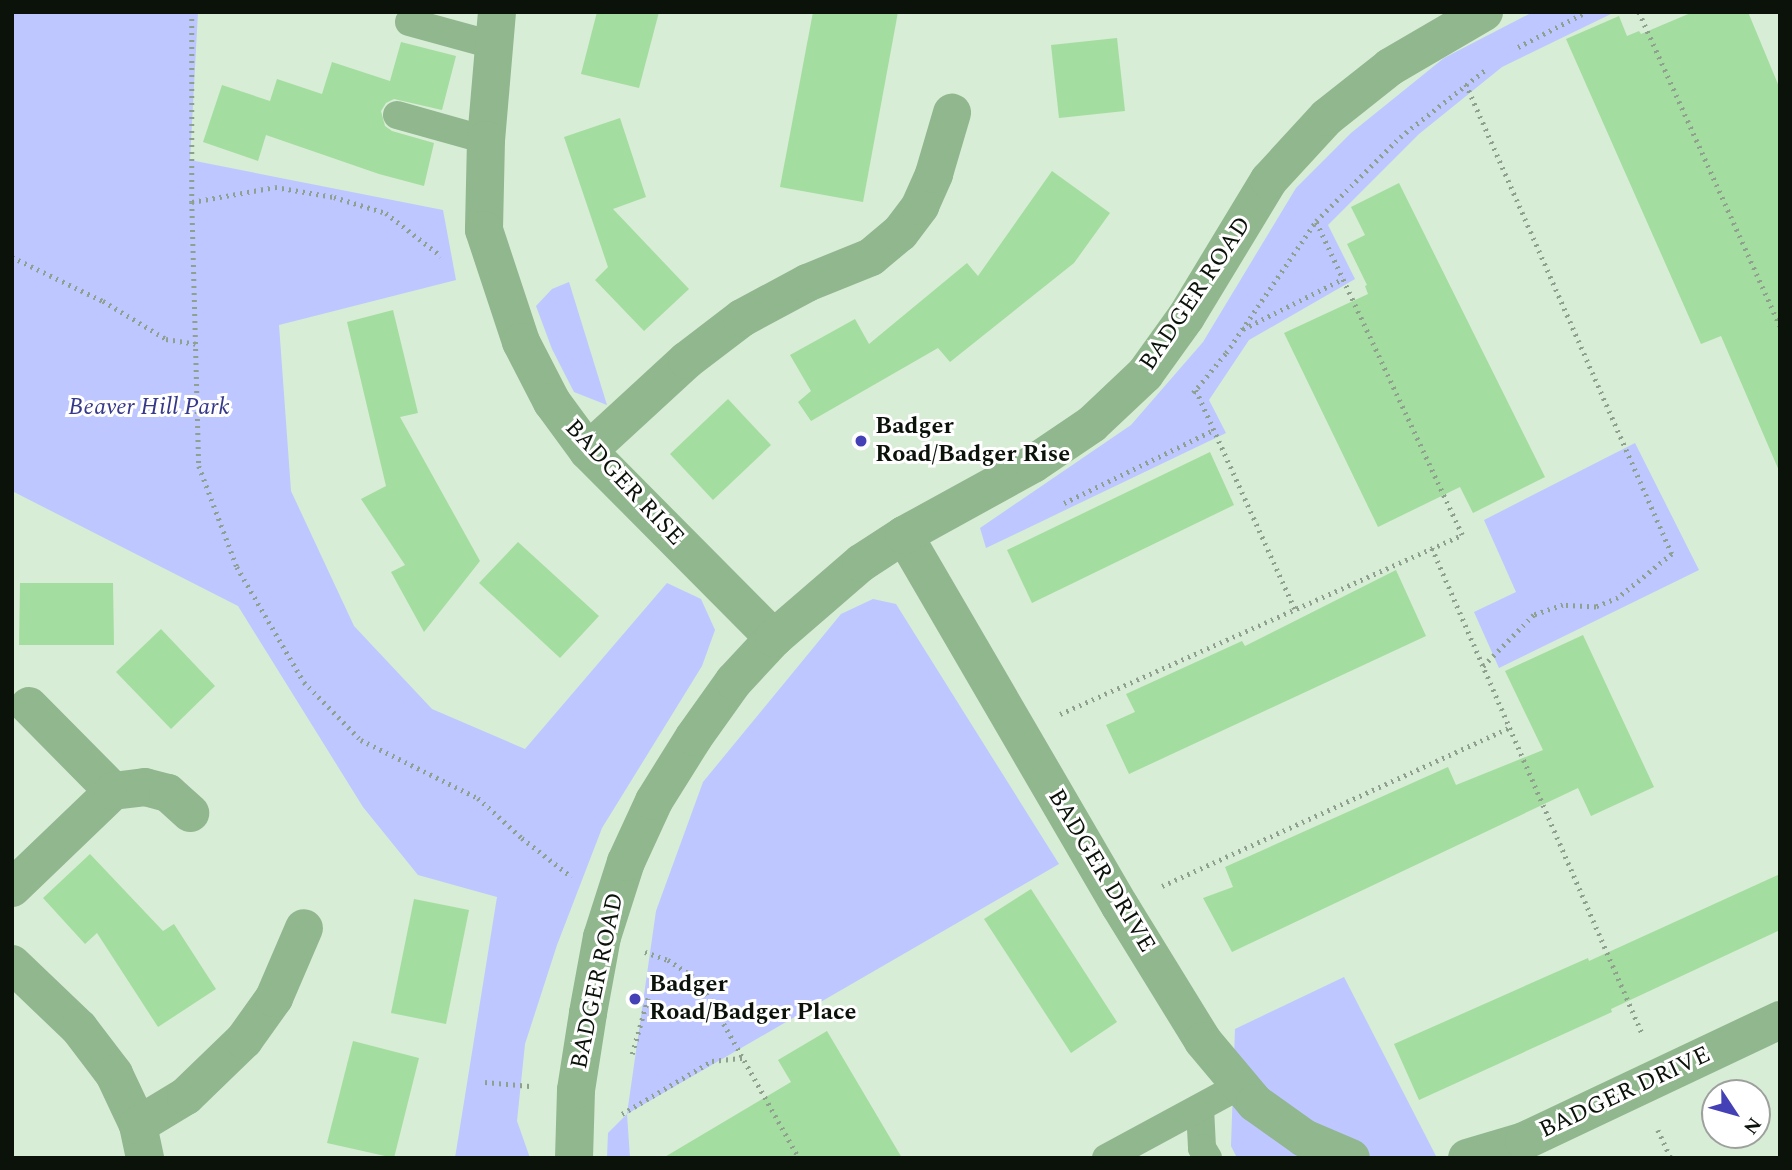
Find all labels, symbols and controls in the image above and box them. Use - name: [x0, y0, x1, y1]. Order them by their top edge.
- street label: BADGER ROAD: [1134, 212, 1258, 376]
- park label: Beaver Hill Park: [68, 394, 230, 422]
- place label: Badger Road/Badger Rise: [875, 413, 1070, 469]
- street label: BADGER RISE: [558, 414, 690, 552]
- marker: Badger Road/Badger Rise: [853, 433, 869, 449]
- street label: BADGER DRIVE: [1041, 784, 1161, 958]
- street label: BADGER ROAD: [565, 890, 631, 1072]
- place label: Badger Road/Badger Place: [649, 971, 856, 1027]
- marker: Badger Road/Badger Place: [627, 991, 643, 1007]
- street label: BADGER DRIVE: [1535, 1041, 1715, 1145]
- north arrow: [1701, 1079, 1771, 1149]
- text: N: [1735, 1111, 1768, 1140]

